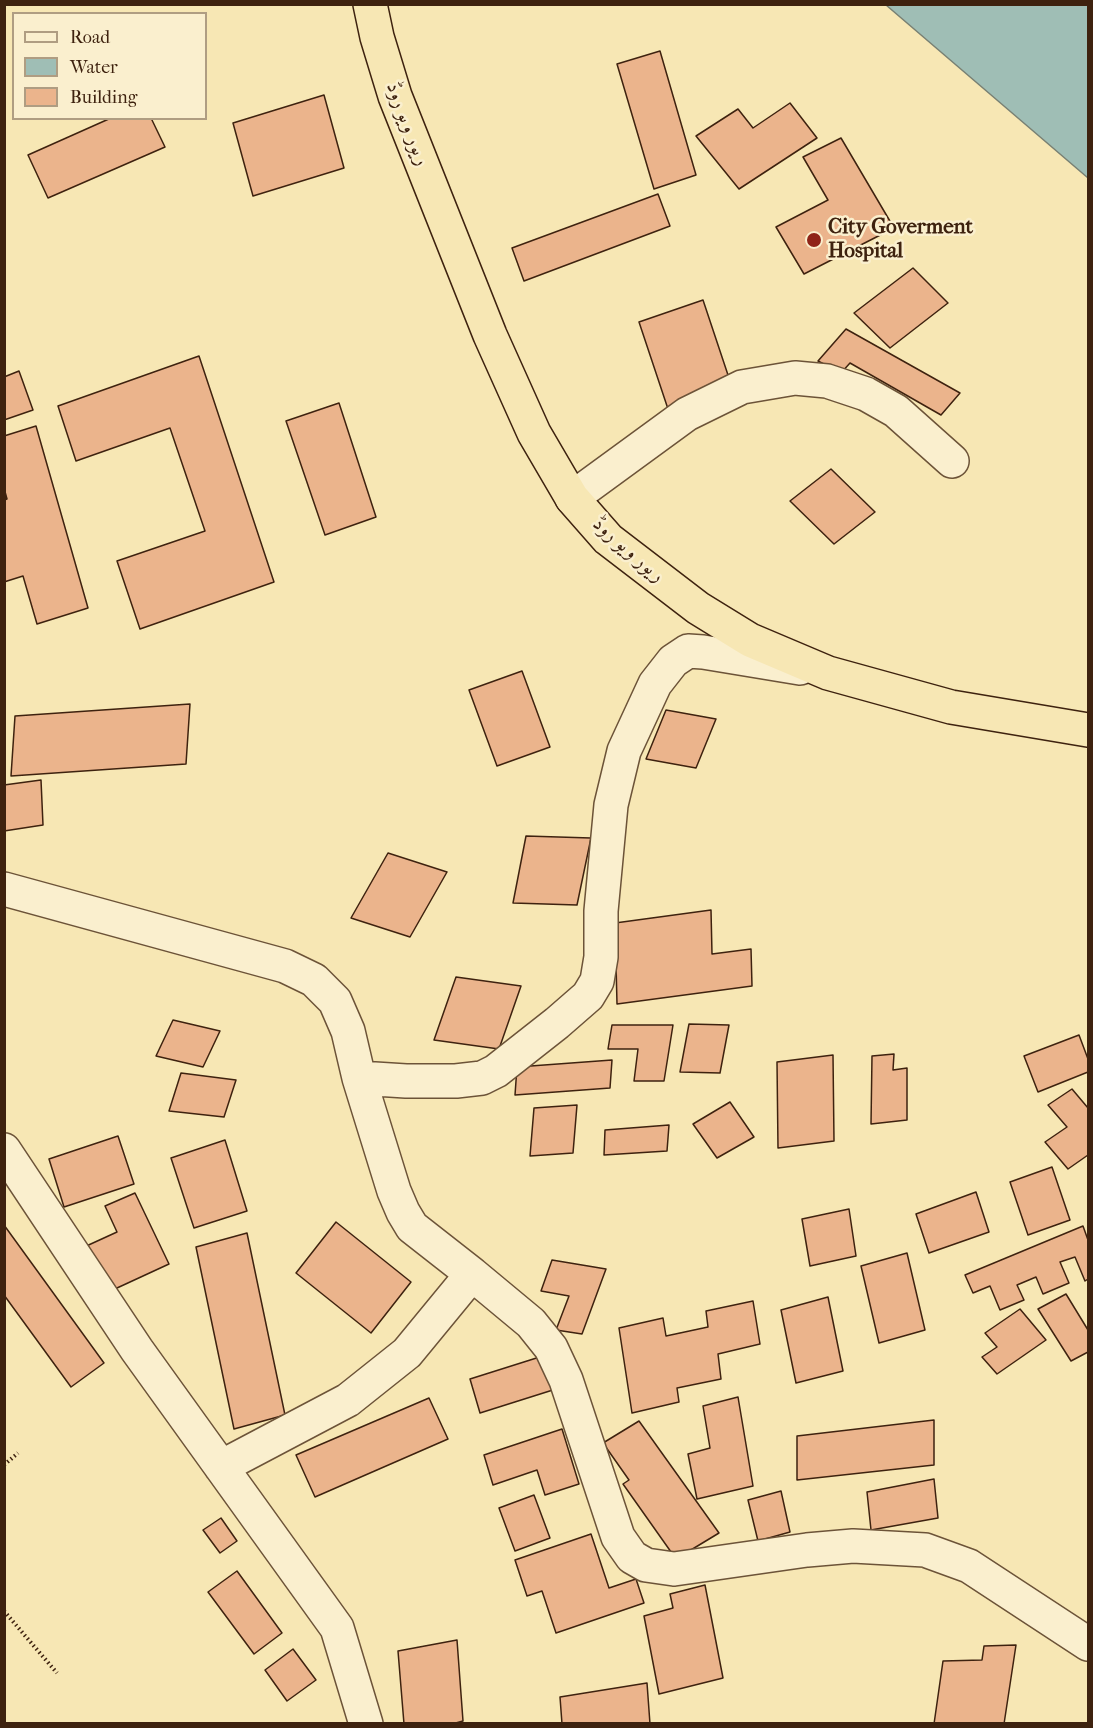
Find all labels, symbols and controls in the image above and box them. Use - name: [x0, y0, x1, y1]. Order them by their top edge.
- legend: [12, 12, 207, 120]
- text: Road: [70, 27, 110, 48]
- text: Water: [70, 57, 118, 78]
- street label: ریور ویو روڈ: [379, 78, 435, 170]
- text: Building: [70, 87, 137, 108]
- place label: City Goverment Hospital: [828, 215, 973, 265]
- marker: City Goverment Hospital: [805, 231, 823, 249]
- street label: ریور ویو روڈ: [587, 512, 669, 588]

